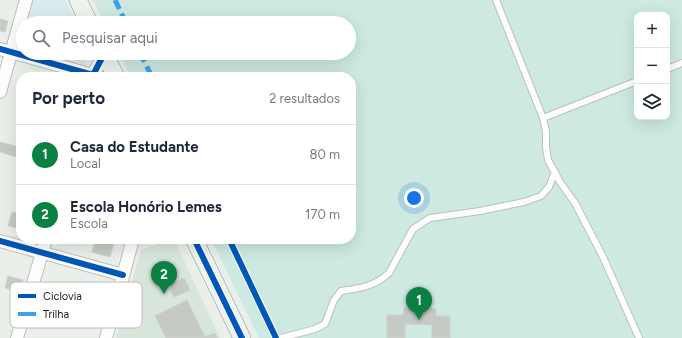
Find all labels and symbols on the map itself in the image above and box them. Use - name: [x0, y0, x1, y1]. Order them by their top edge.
- your location: [404, 188, 424, 208]
- pin: 2: [151, 261, 177, 294]
- legend: [10, 282, 142, 328]
- pin: 1: [406, 287, 432, 320]
- text: Ciclovia: [43, 290, 82, 303]
- text: Trilha: [43, 308, 69, 321]

